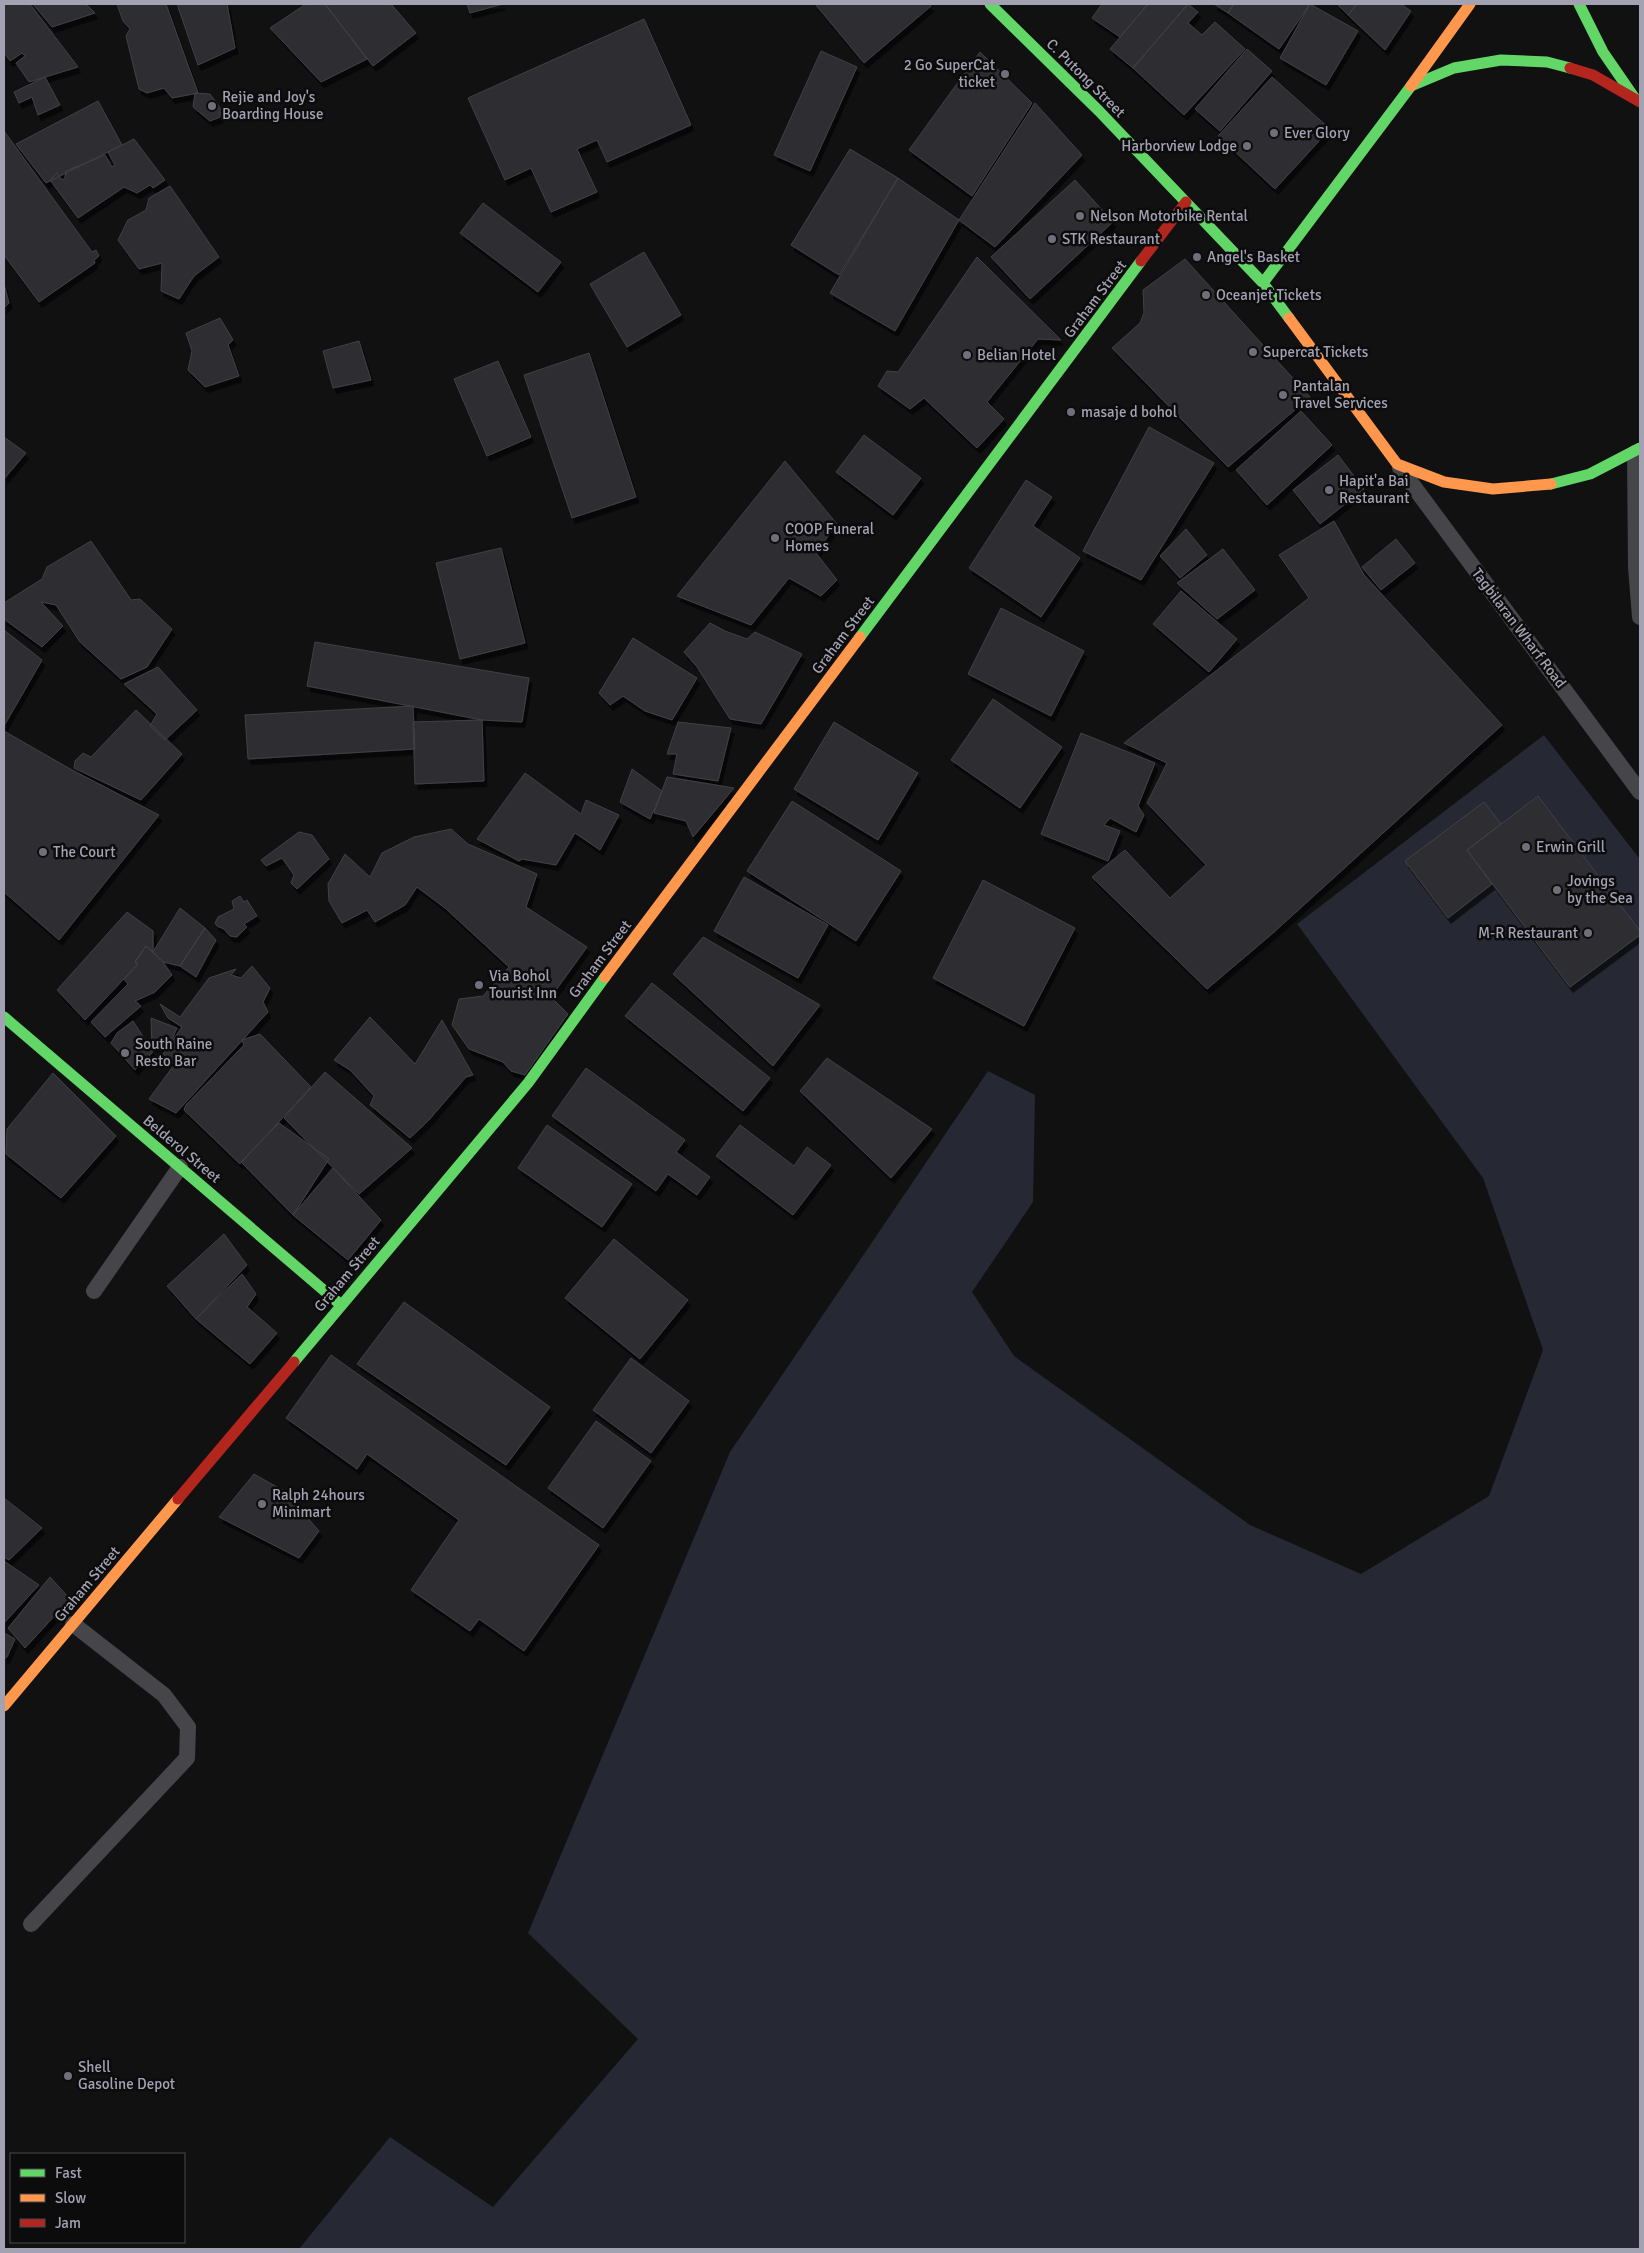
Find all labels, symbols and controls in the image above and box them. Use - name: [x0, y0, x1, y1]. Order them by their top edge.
- street label: C. Putong Street: [1043, 35, 1129, 121]
- place label: 2 Go SuperCat ticket: [904, 56, 995, 91]
- marker: 2 Go SuperCat ticket: [999, 68, 1011, 80]
- place label: Rejie and Joy's Boarding House: [222, 88, 323, 123]
- marker: Rejie and Joy's Boarding House: [206, 100, 218, 112]
- place label: Ever Glory: [1284, 124, 1350, 142]
- marker: Ever Glory: [1268, 127, 1280, 139]
- place label: Harborview Lodge: [1121, 137, 1237, 155]
- marker: Harborview Lodge: [1241, 140, 1253, 152]
- place label: Nelson Motorbike Rental: [1090, 207, 1248, 225]
- marker: Nelson Motorbike Rental: [1074, 210, 1086, 222]
- place label: STK Restaurant: [1062, 230, 1160, 248]
- marker: STK Restaurant: [1046, 233, 1058, 245]
- place label: Angel's Basket: [1207, 248, 1300, 266]
- marker: Angel's Basket: [1191, 251, 1203, 263]
- street label: Graham Street: [1060, 257, 1130, 341]
- place label: Oceanjet Tickets: [1216, 286, 1322, 304]
- marker: Oceanjet Tickets: [1200, 289, 1212, 301]
- place label: Supercat Tickets: [1263, 343, 1369, 361]
- place label: Belian Hotel: [977, 346, 1056, 364]
- marker: Supercat Tickets: [1247, 346, 1259, 358]
- marker: Belian Hotel: [961, 349, 973, 361]
- place label: Pantalan Travel Services: [1293, 377, 1388, 412]
- marker: Pantalan Travel Services: [1277, 389, 1289, 401]
- place label: masaje d bohol: [1081, 403, 1177, 421]
- marker: masaje d bohol: [1065, 406, 1077, 418]
- place label: Hapit'a Bai Restaurant: [1339, 472, 1409, 507]
- marker: Hapit'a Bai Restaurant: [1323, 484, 1335, 496]
- place label: COOP Funeral Homes: [785, 520, 874, 555]
- marker: COOP Funeral Homes: [769, 532, 781, 544]
- street label: Tagbilaran Wharf Road: [1468, 565, 1570, 691]
- street label: Graham Street: [808, 593, 878, 677]
- place label: Erwin Grill: [1536, 838, 1605, 856]
- marker: Erwin Grill: [1520, 841, 1532, 853]
- place label: The Court: [53, 843, 115, 861]
- marker: The Court: [37, 846, 49, 858]
- place label: Jovings by the Sea: [1567, 872, 1633, 907]
- marker: Jovings by the Sea: [1551, 884, 1563, 896]
- street label: Graham Street: [565, 917, 635, 1001]
- place label: M-R Restaurant: [1478, 924, 1578, 942]
- marker: M-R Restaurant: [1582, 927, 1594, 939]
- place label: Via Bohol Tourist Inn: [489, 967, 557, 1002]
- marker: Via Bohol Tourist Inn: [473, 979, 485, 991]
- place label: South Raine Resto Bar: [135, 1035, 212, 1070]
- marker: South Raine Resto Bar: [119, 1047, 131, 1059]
- street label: Belderol Street: [139, 1111, 225, 1187]
- street label: Graham Street: [310, 1233, 384, 1315]
- place label: Ralph 24hours Minimart: [272, 1486, 365, 1521]
- marker: Ralph 24hours Minimart: [256, 1498, 268, 1510]
- street label: Graham Street: [50, 1543, 124, 1625]
- place label: Shell Gasoline Depot: [78, 2058, 175, 2093]
- marker: Shell Gasoline Depot: [62, 2070, 74, 2082]
- legend: [10, 2153, 185, 2243]
- text: Fast: [55, 2164, 82, 2182]
- text: Slow: [55, 2189, 86, 2207]
- text: Jam: [55, 2214, 81, 2232]

